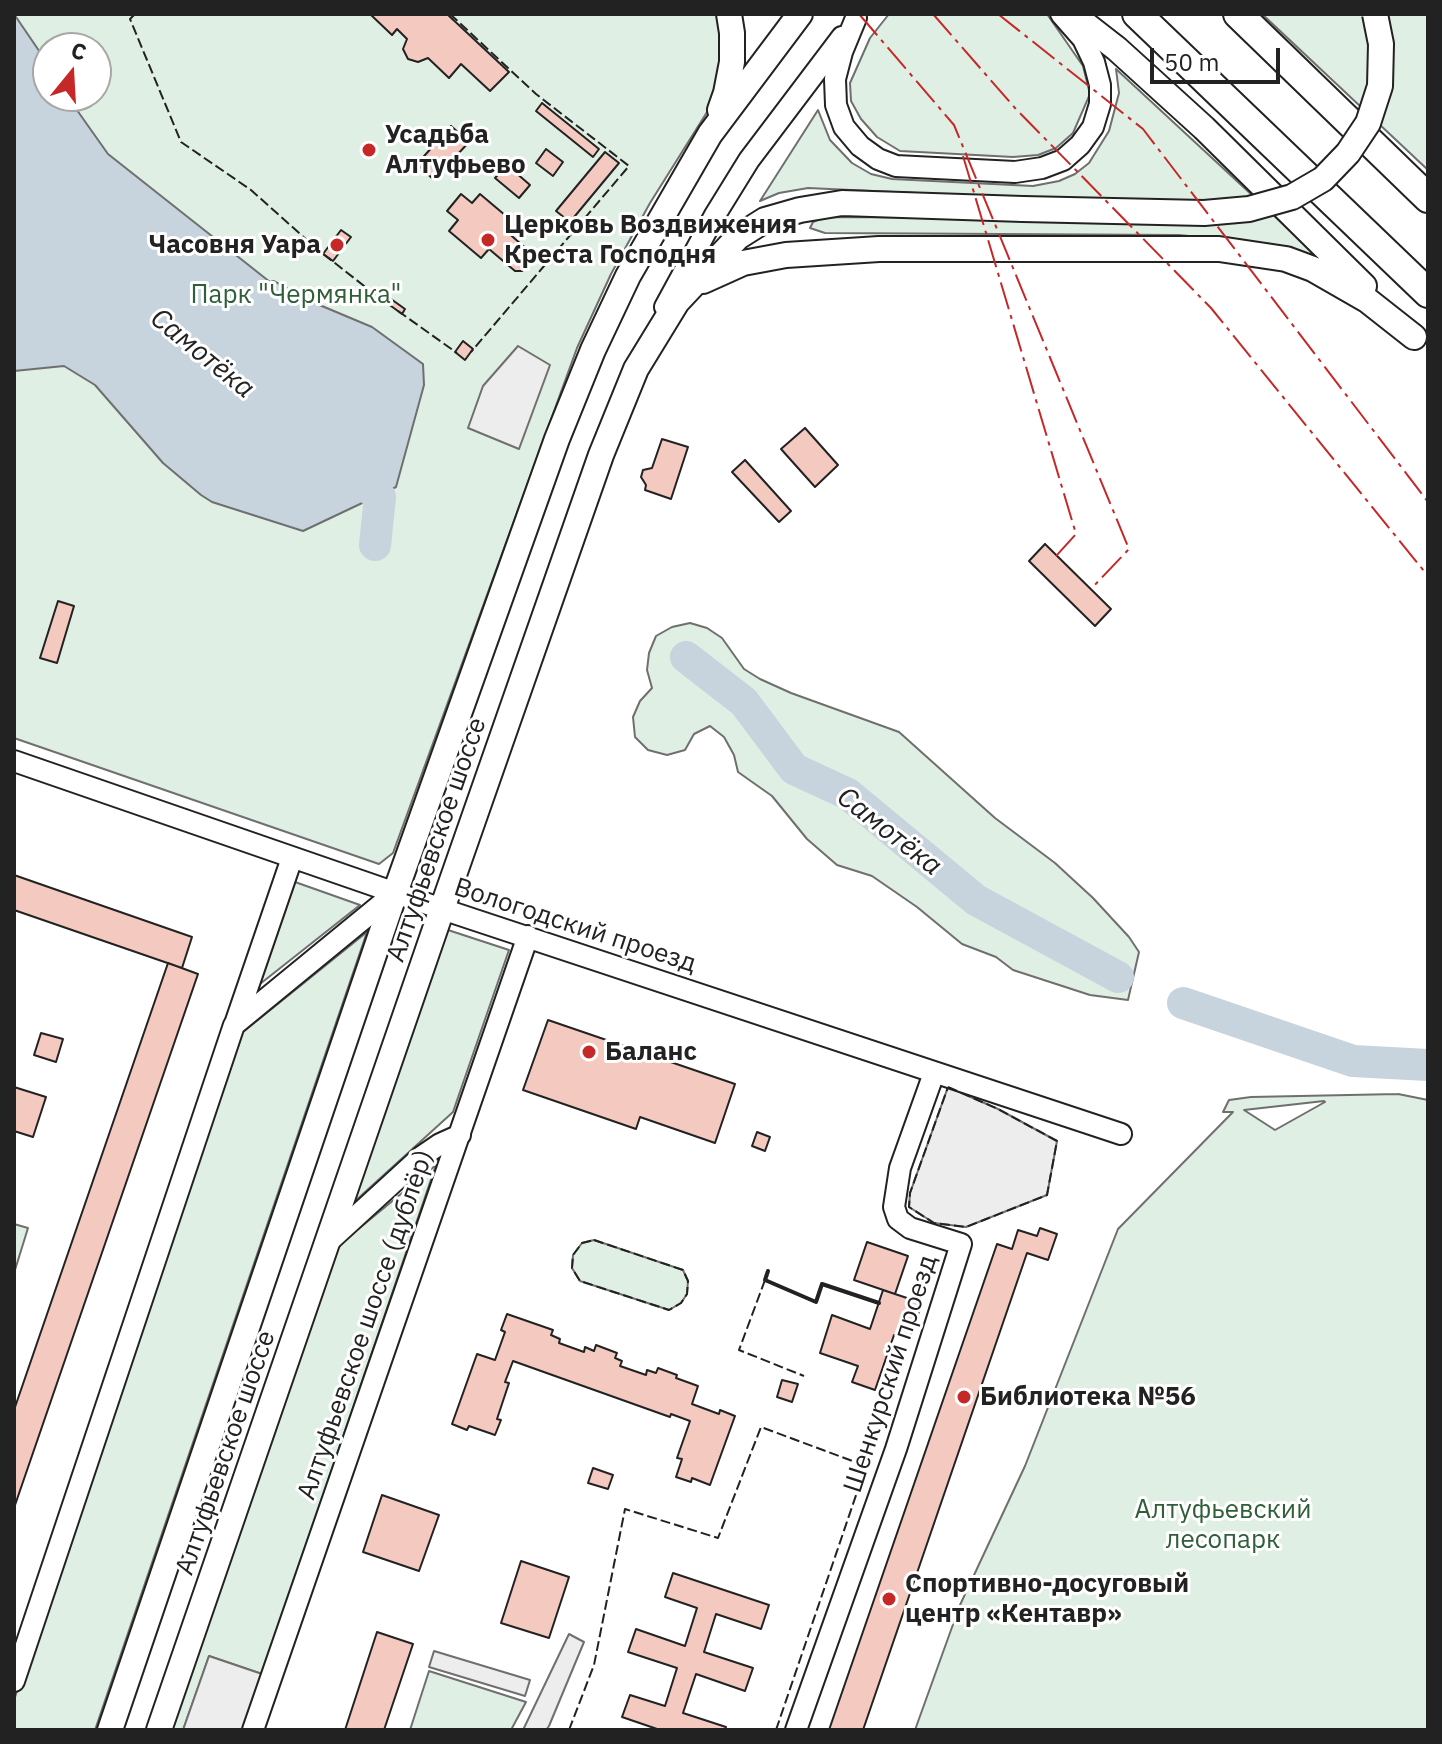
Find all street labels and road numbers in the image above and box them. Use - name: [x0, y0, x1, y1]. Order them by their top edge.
- street label: Алтуфьевское шоссе: [381, 714, 493, 966]
- street label: Вологодский проезд: [450, 872, 700, 980]
- street label: Алтуфьевское шоссе (дублёр): [291, 1146, 441, 1504]
- street label: Шенкурский проезд: [838, 1251, 944, 1497]
- street label: Алтуфьевское шоссе: [170, 1327, 282, 1579]

